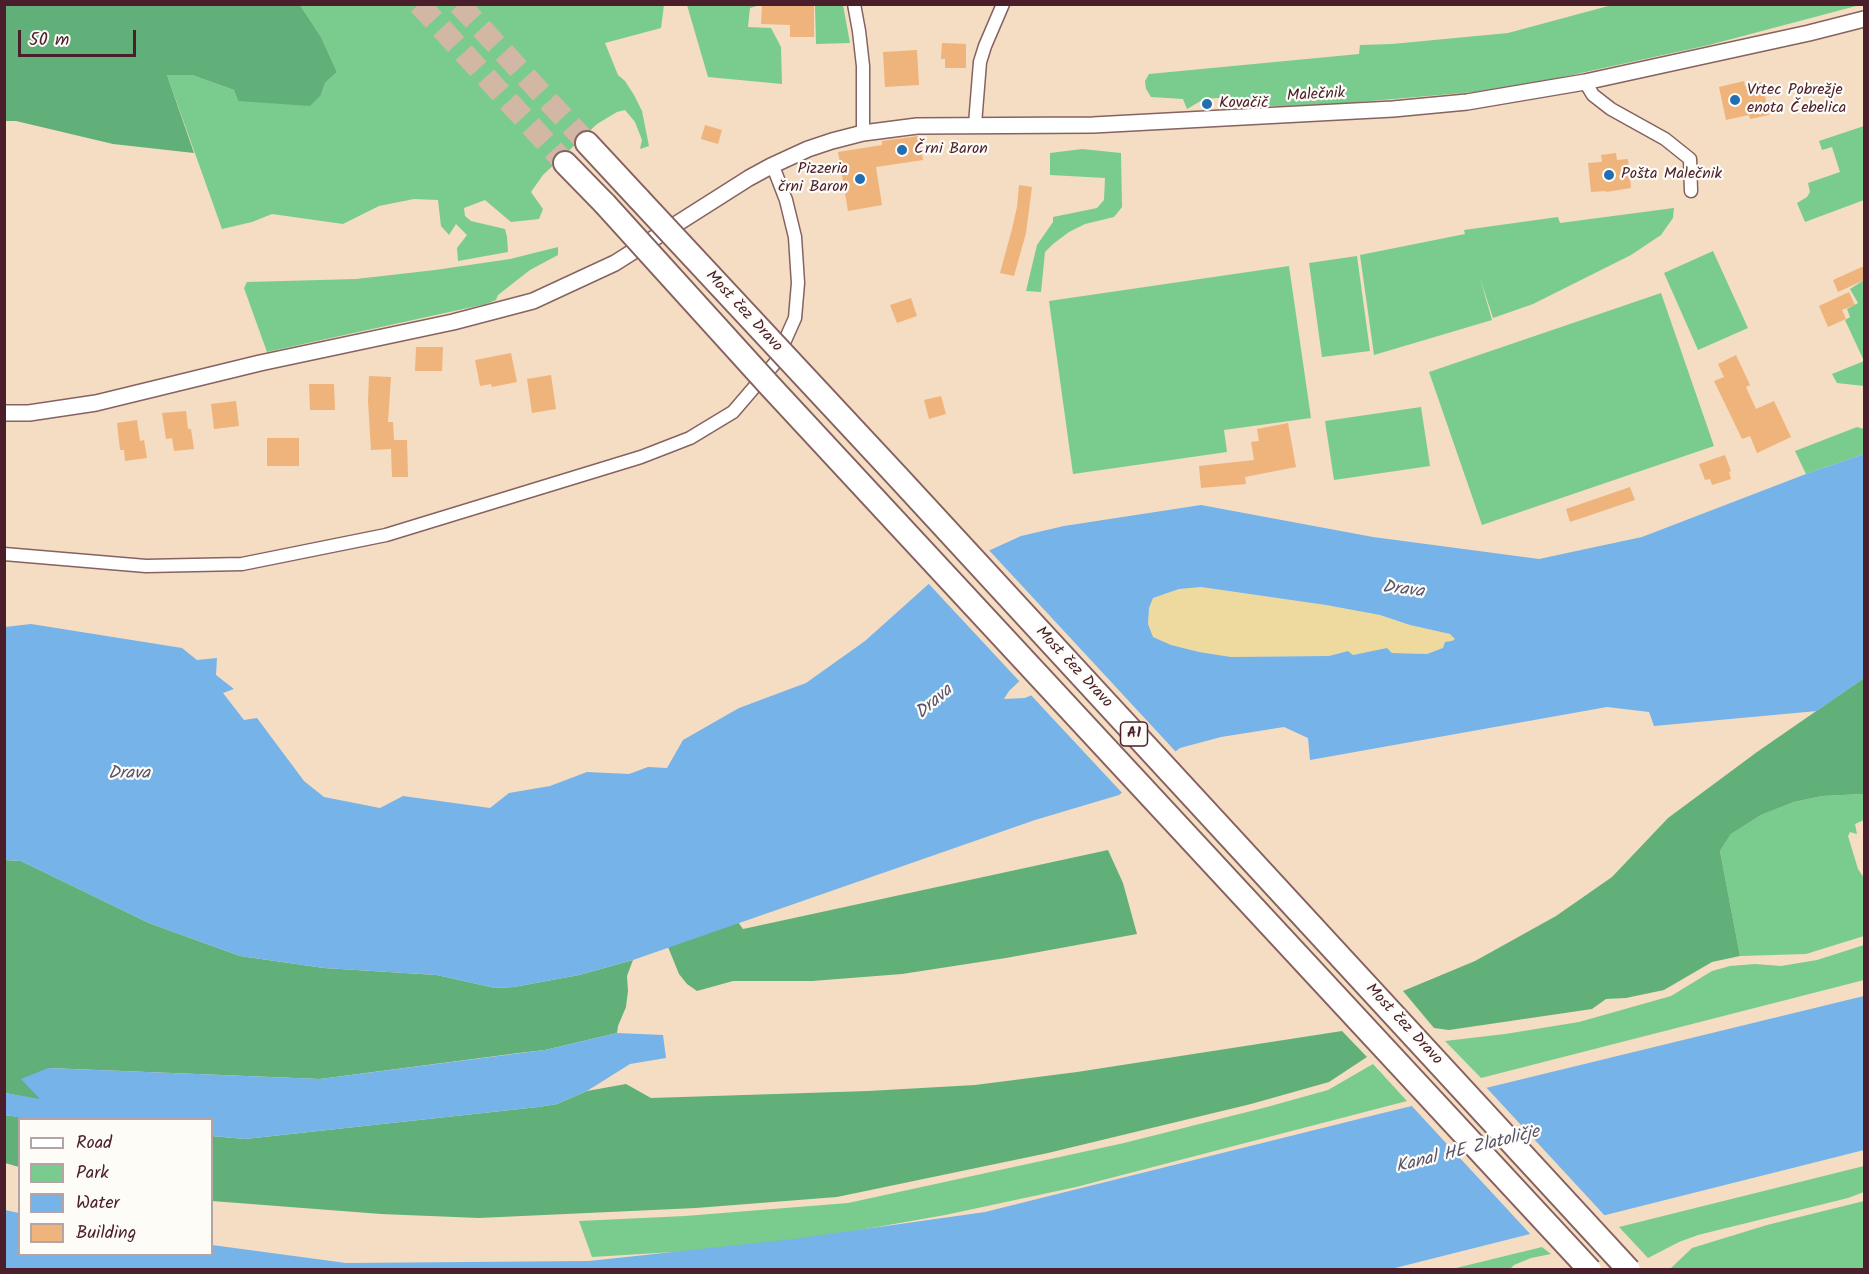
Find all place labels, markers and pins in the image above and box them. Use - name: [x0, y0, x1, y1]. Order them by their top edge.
- place label: Vrtec Pobrežje enota Čebelica: [1747, 81, 1846, 119]
- marker: Vrtec Pobrežje enota Čebelica: [1728, 93, 1742, 107]
- place label: Kovačič: [1219, 94, 1268, 114]
- marker: Kovačič: [1200, 97, 1214, 111]
- place label: Črni Baron: [914, 140, 988, 160]
- marker: Črni Baron: [895, 143, 909, 157]
- place label: Pizzeria črni Baron: [778, 160, 848, 198]
- place label: Pošta Malečnik: [1621, 165, 1722, 185]
- marker: Pošta Malečnik: [1602, 168, 1616, 182]
- marker: Pizzeria črni Baron: [853, 172, 867, 186]

